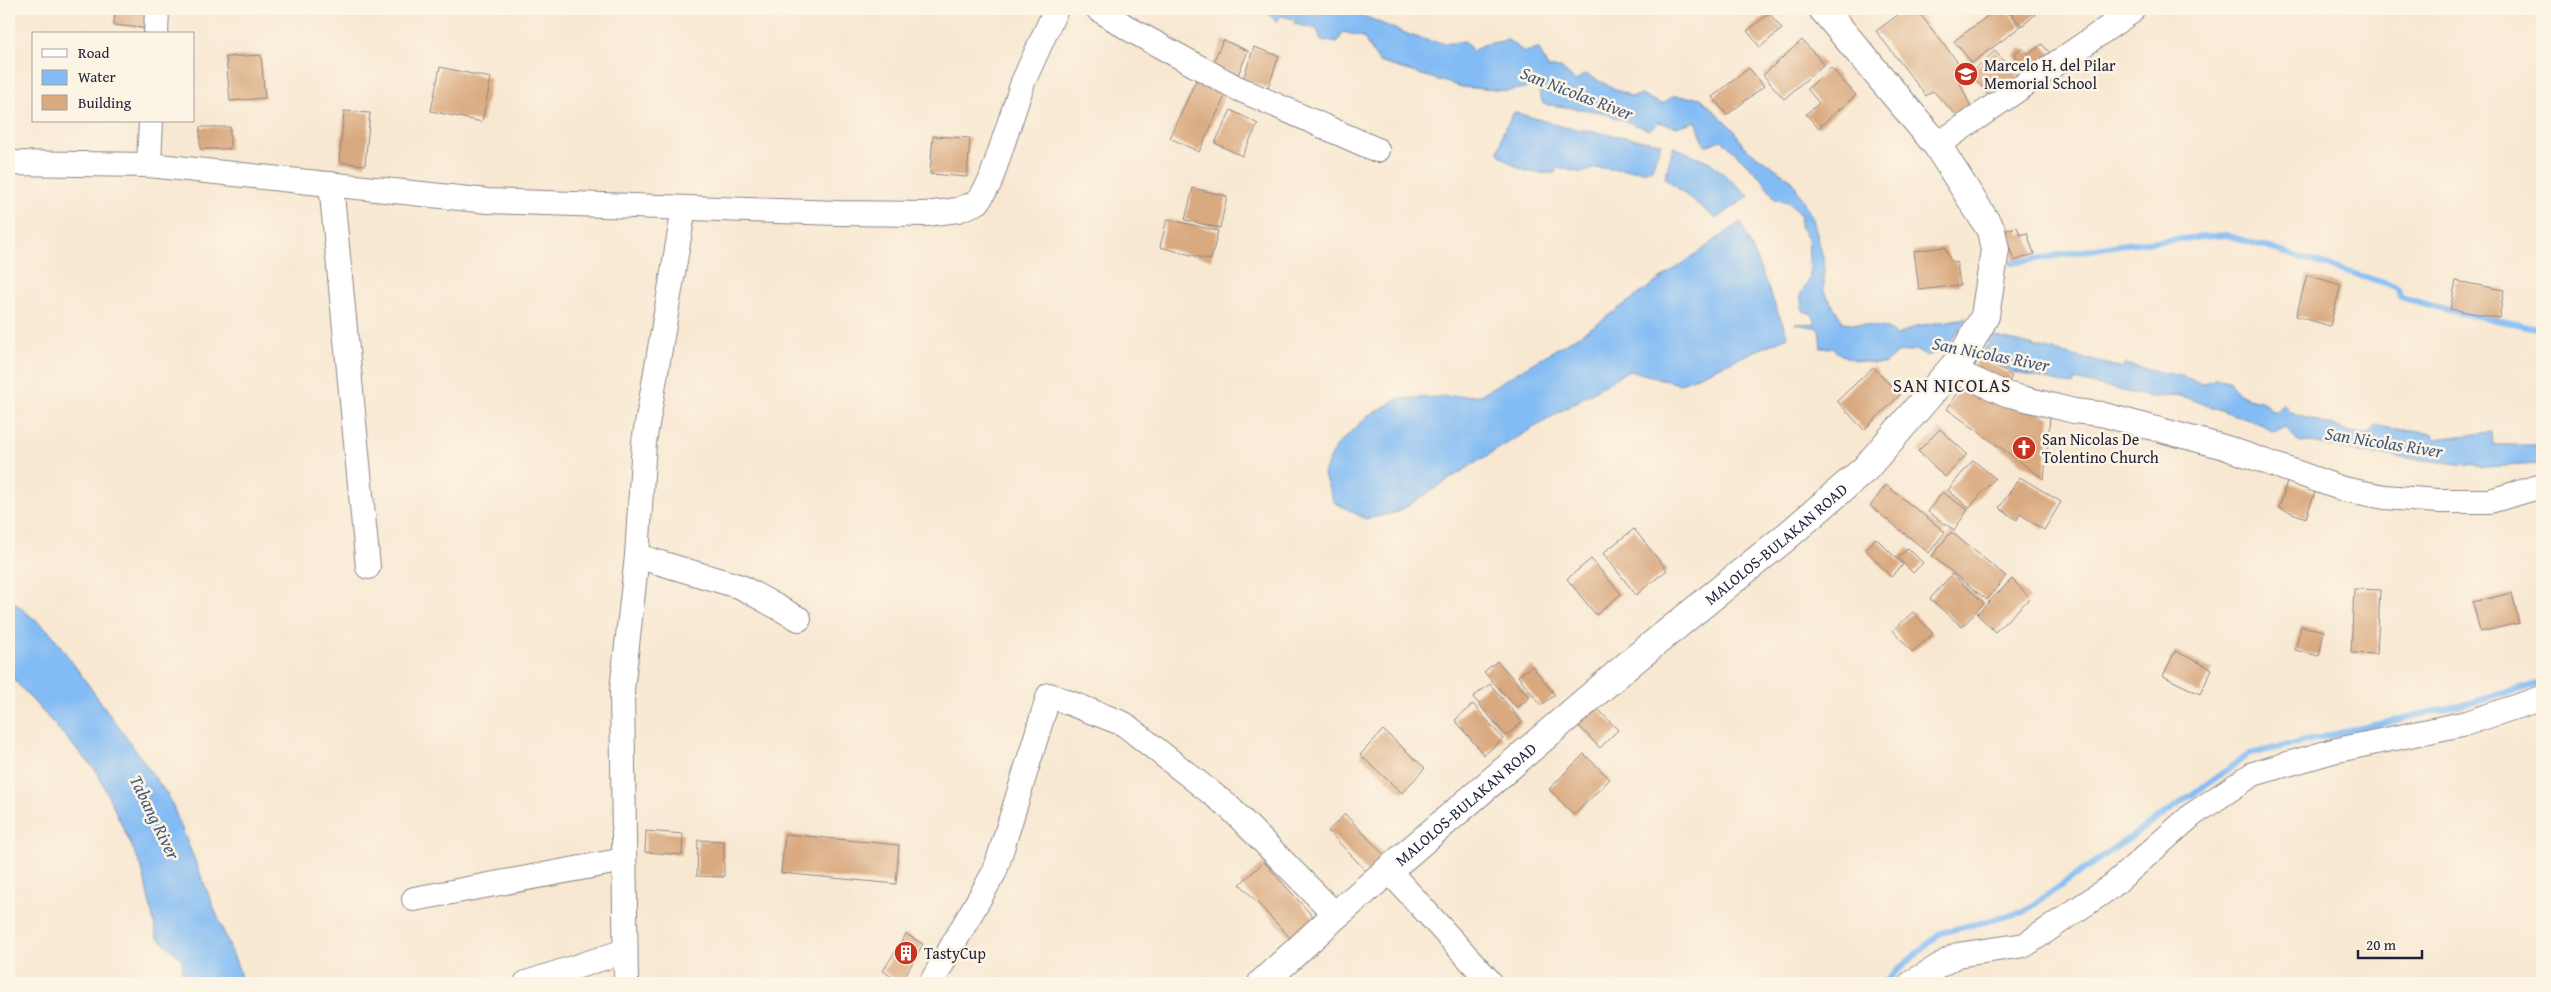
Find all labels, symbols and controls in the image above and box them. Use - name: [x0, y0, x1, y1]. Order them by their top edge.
- legend: [32, 32, 195, 122]
- text: Road: [78, 42, 109, 63]
- place label: Marcelo H. del Pilar Memorial School: [1984, 53, 2116, 95]
- water label: San Nicolas River: [1517, 59, 1638, 127]
- school or university icon: Marcelo H. del Pilar Memorial School: [1953, 61, 1979, 87]
- text: Water: [78, 66, 116, 87]
- text: Building: [78, 92, 132, 113]
- water label: San Nicolas River: [1930, 329, 2053, 379]
- district label: SAN NICOLAS: [1893, 371, 2011, 399]
- water label: San Nicolas River: [2323, 419, 2446, 465]
- place label: San Nicolas De Tolentino Church: [2042, 427, 2159, 469]
- church icon: San Nicolas De Tolentino Church: [2011, 435, 2037, 461]
- street label: MALOLOS-BULAKAN ROAD: [1699, 477, 1853, 610]
- street label: MALOLOS-BULAKAN ROAD: [1390, 736, 1542, 872]
- water label: Tabang River: [123, 770, 188, 865]
- scale bar: [2358, 927, 2422, 959]
- text: 20 m: [2366, 934, 2397, 955]
- building icon: TastyCup: [893, 940, 919, 966]
- place label: TastyCup: [924, 941, 986, 965]

